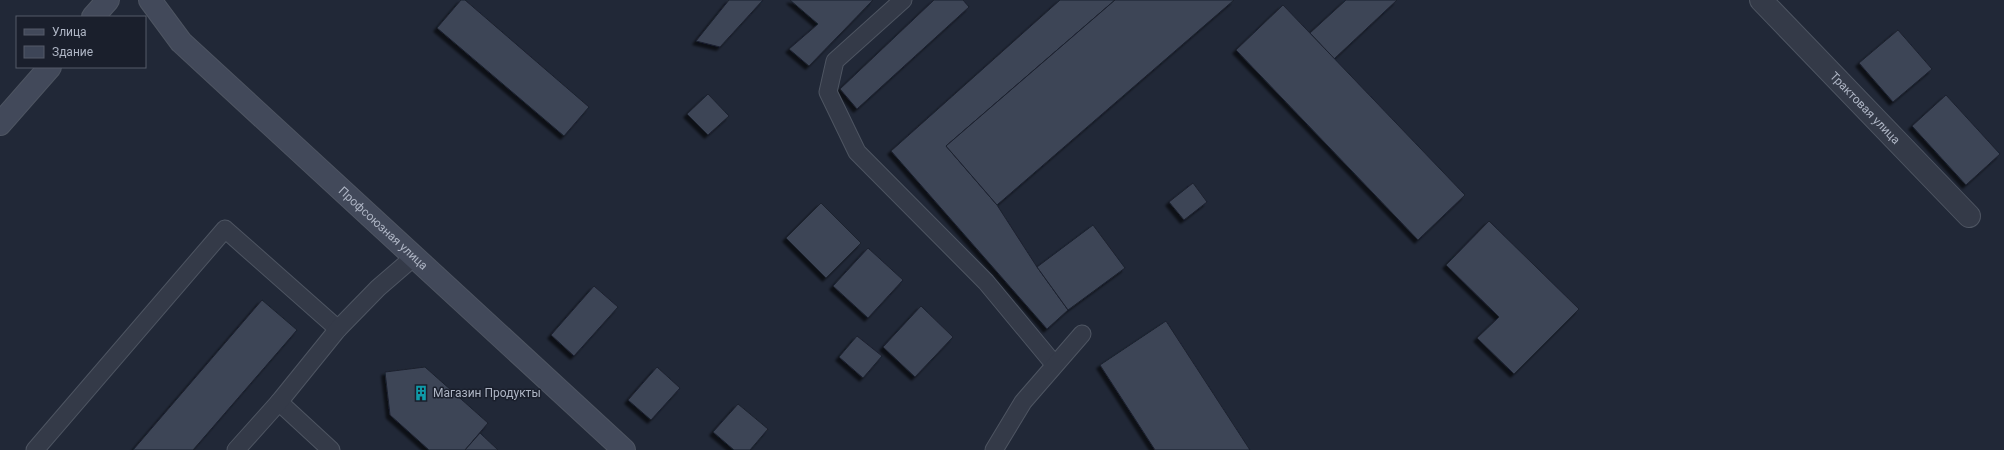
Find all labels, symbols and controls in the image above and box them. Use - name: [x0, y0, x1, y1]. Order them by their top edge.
- legend: [16, 16, 146, 68]
- text: Улица: [52, 25, 87, 39]
- text: Здание: [52, 45, 93, 59]
- street label: Трактовая улица: [1827, 69, 1903, 147]
- street label: Профсоюзная улица: [336, 184, 430, 273]
- building icon: Магазин Продукты: [412, 384, 430, 402]
- place label: Магазин Продукты: [433, 386, 541, 400]

